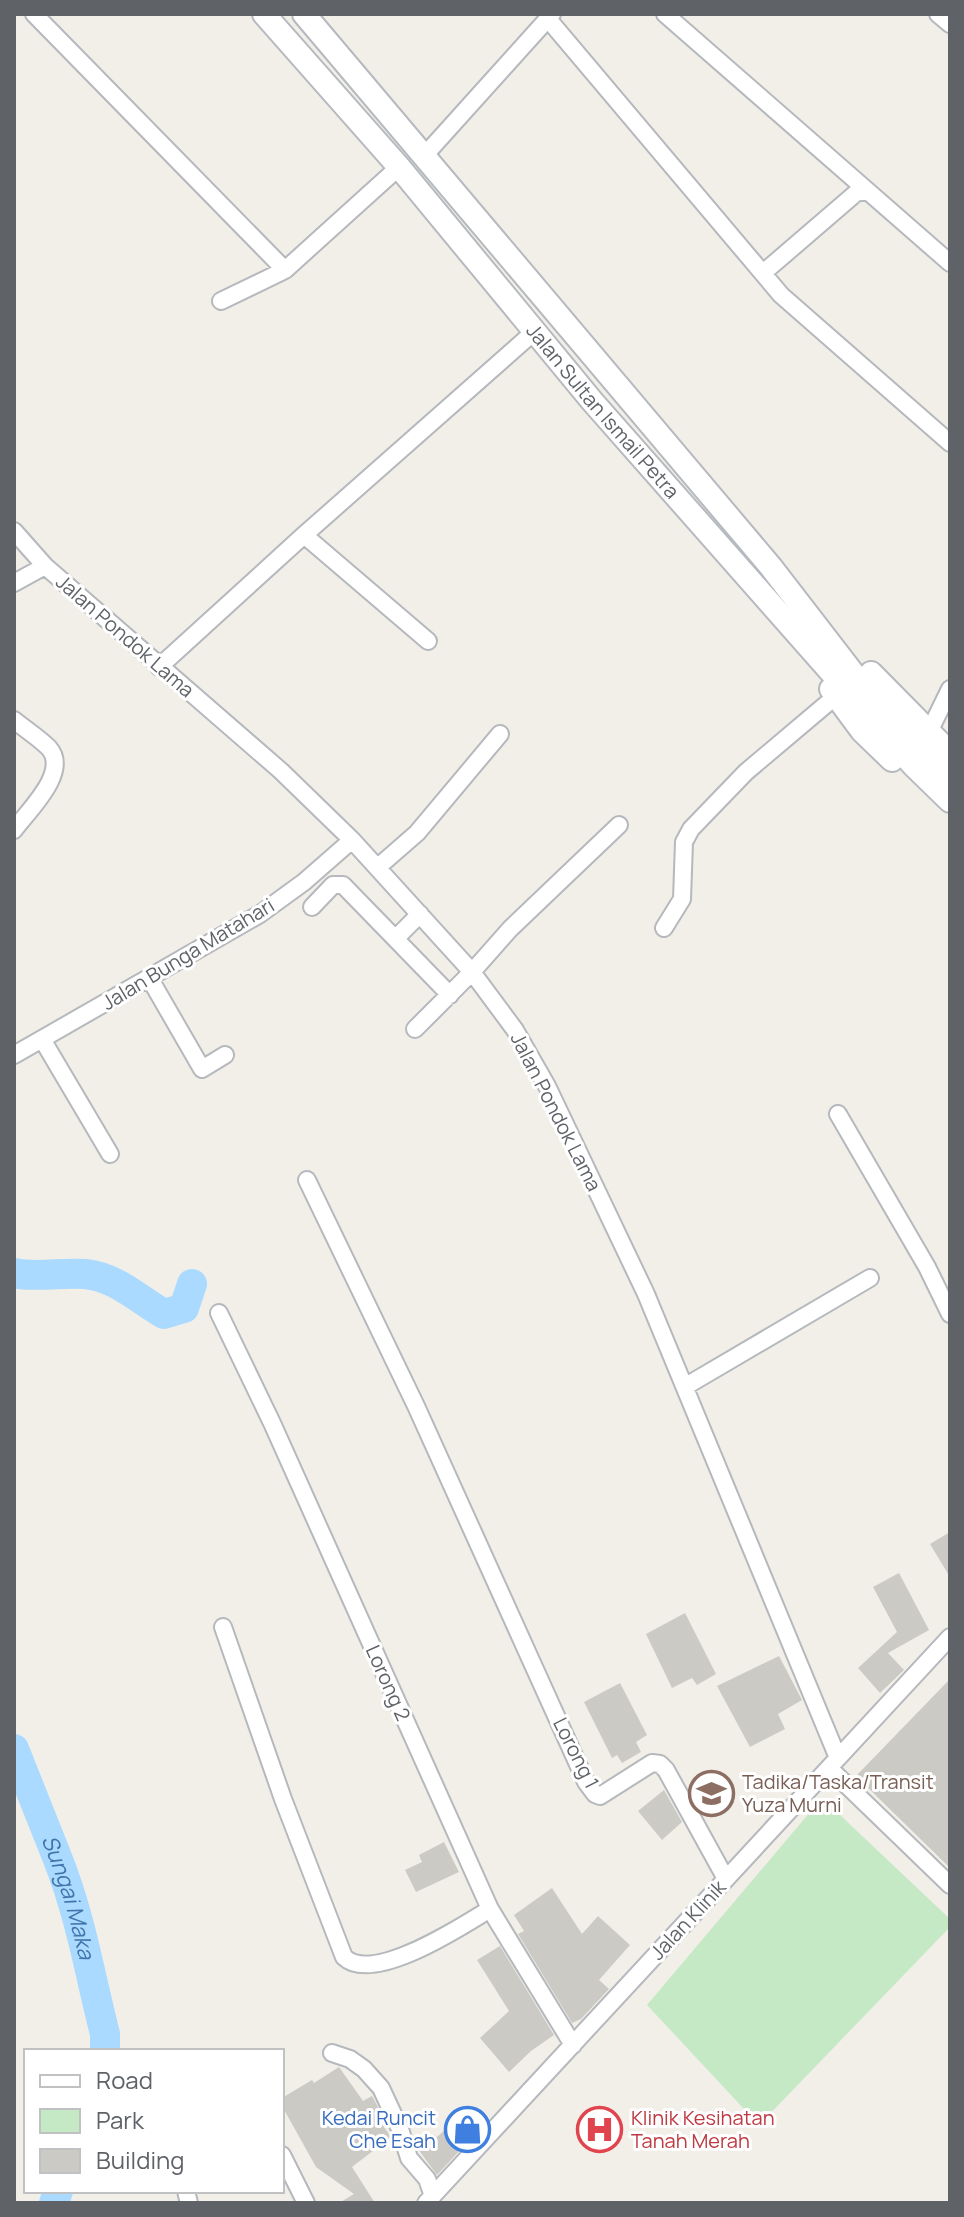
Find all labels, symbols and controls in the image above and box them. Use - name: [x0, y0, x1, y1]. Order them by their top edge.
- street label: Jalan Sultan Ismail Petra: [521, 318, 686, 504]
- street label: Jalan Pondok Lama: [51, 568, 200, 703]
- street label: Jalan Bunga Matahari: [96, 891, 279, 1016]
- street label: Jalan Pondok Lama: [505, 1028, 608, 1196]
- street label: Lorong 2: [360, 1641, 417, 1725]
- street label: Lorong 1: [547, 1713, 606, 1793]
- place label: Tadika/Taska/Transit Yuza Murni: [742, 1768, 934, 1818]
- school or university icon: Tadika/Taska/Transit Yuza Murni: [687, 1769, 735, 1817]
- water label: Sungai Maka: [35, 1831, 102, 1964]
- street label: Jalan Klinik: [644, 1873, 732, 1965]
- legend: [24, 2049, 284, 2193]
- text: Road: [96, 2063, 153, 2096]
- text: Park: [96, 2103, 145, 2136]
- place label: Kedai Runcit Che Esah: [322, 2104, 436, 2154]
- place label: Klinik Kesihatan Tanah Merah: [631, 2104, 775, 2154]
- hospital icon: Klinik Kesihatan Tanah Merah: [576, 2105, 624, 2153]
- shop icon: Kedai Runcit Che Esah: [443, 2106, 491, 2154]
- text: Building: [96, 2143, 184, 2176]

